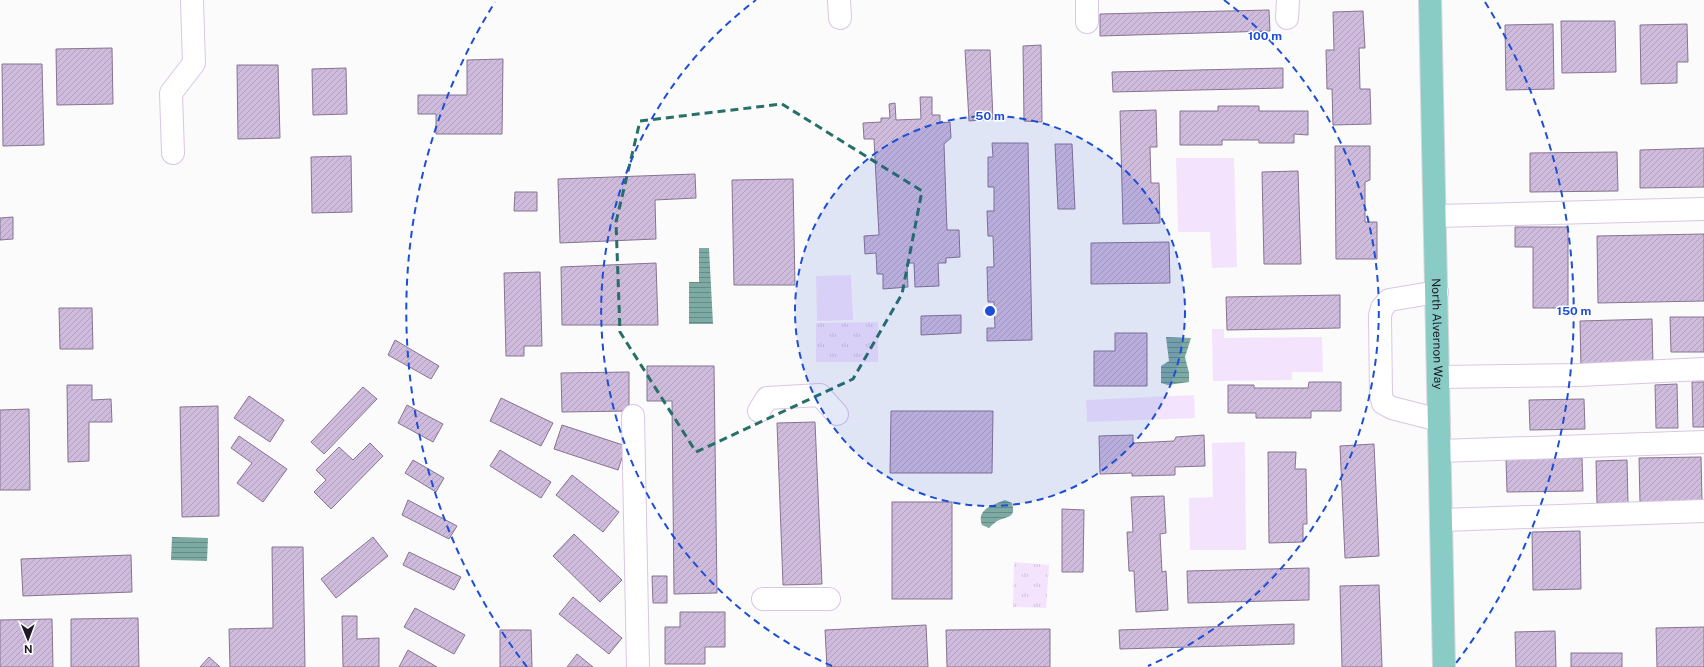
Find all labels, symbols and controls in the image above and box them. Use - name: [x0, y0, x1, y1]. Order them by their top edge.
- text: 100 m: [1248, 29, 1282, 43]
- text: 50 m: [975, 109, 1005, 123]
- street label: North Alvernon Way: [1429, 278, 1445, 390]
- centre of rings: [983, 304, 997, 318]
- text: 150 m: [1557, 304, 1591, 318]
- north arrow: [8, 619, 48, 659]
- text: N: [24, 643, 33, 655]

